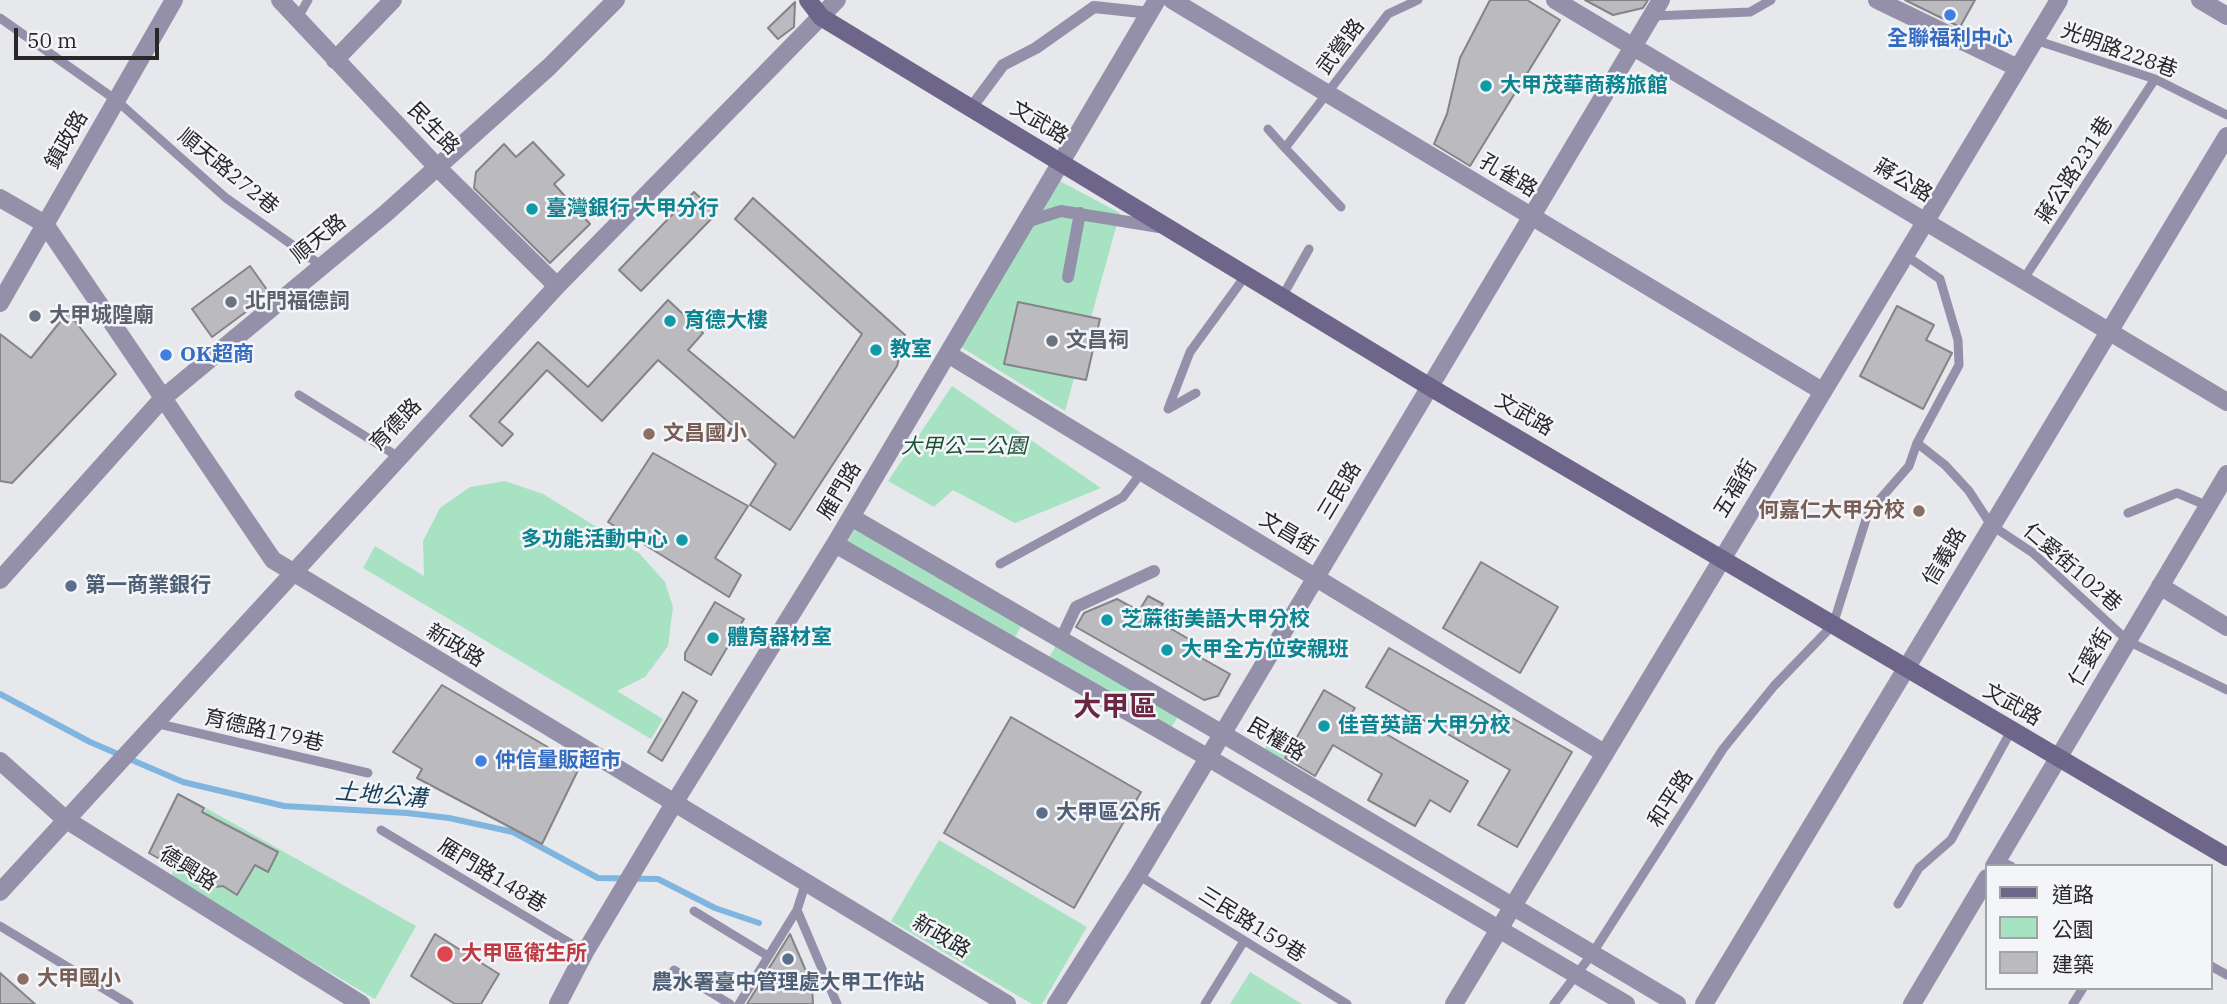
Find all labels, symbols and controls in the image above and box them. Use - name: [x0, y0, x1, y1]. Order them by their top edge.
- marker: 全聯福利中心: [1942, 7, 1958, 23]
- scale bar: [18, 14, 163, 58]
- street label: 武營路: [1312, 14, 1370, 80]
- street label: 光明路228巷: [2057, 18, 2181, 84]
- text: 50 m: [27, 26, 77, 54]
- place label: 全聯福利中心: [1887, 26, 2013, 52]
- place label: 大甲茂華商務旅館: [1500, 73, 1668, 99]
- marker: 大甲茂華商務旅館: [1478, 78, 1494, 94]
- street label: 文武路: [1006, 96, 1072, 150]
- street label: 民生路: [402, 98, 464, 160]
- street label: 鎮政路: [40, 106, 94, 174]
- street label: 蔣公路231巷: [2031, 112, 2119, 228]
- street label: 順天路272巷: [173, 124, 283, 220]
- street label: 孔雀路: [1475, 149, 1541, 203]
- street label: 蔣公路: [1870, 154, 1936, 208]
- place label: 臺灣銀行 大甲分行: [546, 196, 719, 222]
- marker: 臺灣銀行 大甲分行: [524, 201, 540, 217]
- street label: 順天路: [287, 209, 351, 269]
- place label: 北門福德詞: [245, 289, 350, 315]
- marker: 北門福德詞: [223, 294, 239, 310]
- place label: 大甲城隍廟: [49, 303, 154, 329]
- marker: 大甲城隍廟: [27, 308, 43, 324]
- place label: 育德大樓: [684, 308, 768, 334]
- marker: 育德大樓: [662, 313, 678, 329]
- place label: 文昌祠: [1066, 328, 1129, 354]
- marker: 文昌祠: [1044, 333, 1060, 349]
- place label: 教室: [890, 337, 932, 363]
- place label: OK超商: [180, 342, 254, 368]
- marker: 教室: [868, 342, 884, 358]
- marker: OK超商: [158, 347, 174, 363]
- street label: 文武路: [1490, 388, 1558, 442]
- street label: 育德路: [365, 394, 427, 456]
- place label: 文昌國小: [663, 421, 747, 447]
- marker: 文昌國小: [641, 426, 657, 442]
- park label: 大甲公二公園: [901, 434, 1027, 460]
- street label: 五福街: [1709, 456, 1763, 522]
- street label: 雁門路: [813, 458, 867, 524]
- street label: 三民路: [1313, 458, 1367, 524]
- place label: 何嘉仁大甲分校: [1758, 498, 1905, 524]
- marker: 何嘉仁大甲分校: [1911, 503, 1927, 519]
- street label: 文昌街: [1255, 507, 1321, 561]
- street label: 仁愛街102巷: [2018, 519, 2126, 617]
- street label: 信義路: [1918, 524, 1972, 590]
- place label: 多功能活動中心: [521, 527, 668, 553]
- marker: 多功能活動中心: [674, 532, 690, 548]
- place label: 第一商業銀行: [85, 573, 211, 599]
- marker: 第一商業銀行: [63, 578, 79, 594]
- place label: 芝蔴街美語大甲分校: [1121, 607, 1310, 633]
- marker: 芝蔴街美語大甲分校: [1099, 612, 1115, 628]
- street label: 新政路: [422, 619, 488, 673]
- place label: 體育器材室: [727, 625, 832, 651]
- street label: 仁愛街: [2064, 625, 2118, 691]
- marker: 體育器材室: [705, 630, 721, 646]
- place label: 大甲全方位安親班: [1181, 637, 1349, 663]
- marker: 大甲全方位安親班: [1159, 642, 1175, 658]
- street label: 文武路: [1978, 678, 2046, 732]
- district label: 大甲區: [1073, 691, 1157, 725]
- street label: 育德路179巷: [202, 705, 326, 757]
- street label: 民權路: [1243, 713, 1309, 767]
- place label: 佳音英語 大甲分校: [1338, 713, 1511, 739]
- marker: 佳音英語 大甲分校: [1316, 718, 1332, 734]
- place label: 仲信量販超市: [495, 748, 621, 774]
- marker: 仲信量販超市: [473, 753, 489, 769]
- street label: 和平路: [1643, 766, 1699, 832]
- water label: 土地公溝: [334, 778, 428, 814]
- place label: 大甲區公所: [1056, 800, 1161, 826]
- marker: 大甲區公所: [1034, 805, 1050, 821]
- street label: 雁門路148巷: [433, 834, 551, 918]
- street label: 德興路: [155, 842, 221, 896]
- legend: [1986, 864, 2213, 990]
- text: 道路: [2052, 880, 2094, 908]
- street label: 三民路159巷: [1194, 882, 1310, 968]
- street label: 新政路: [908, 910, 974, 964]
- text: 公園: [2052, 915, 2094, 943]
- place label: 大甲區衛生所: [461, 941, 587, 967]
- marker: 大甲區衛生所: [435, 944, 455, 964]
- text: 建築: [2052, 950, 2094, 978]
- marker: 農水署臺中管理處大甲工作站: [780, 951, 796, 967]
- place label: 大甲國小: [37, 966, 121, 992]
- place label: 農水署臺中管理處大甲工作站: [652, 970, 924, 996]
- marker: 大甲國小: [15, 971, 31, 987]

